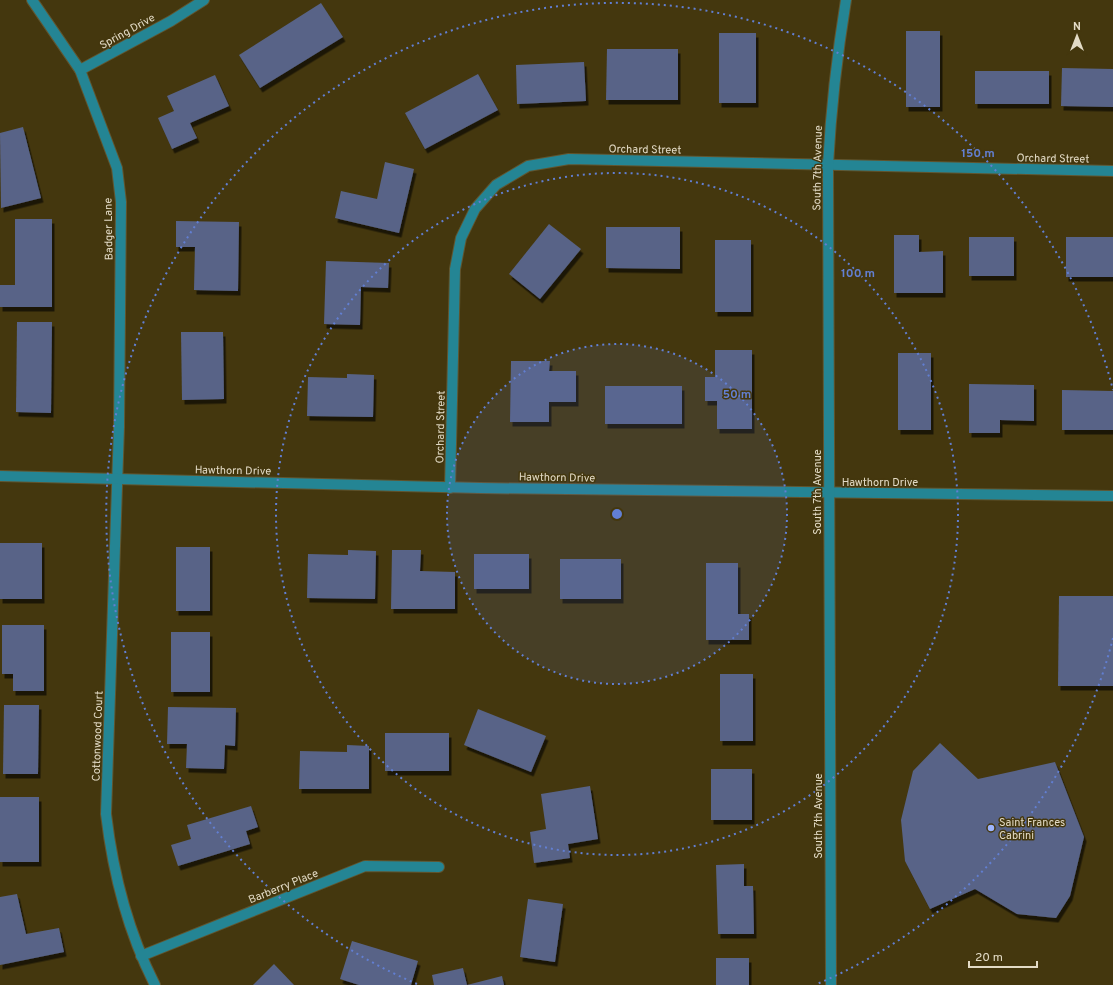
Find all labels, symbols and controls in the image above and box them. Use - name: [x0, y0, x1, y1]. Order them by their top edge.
- street label: Spring Drive: [97, 11, 158, 53]
- north arrow: [1057, 16, 1097, 56]
- text: N: [1073, 20, 1081, 34]
- street label: South 7th Avenue: [810, 125, 826, 211]
- street label: Orchard Street: [608, 142, 682, 158]
- text: 150 m: [961, 146, 995, 162]
- street label: Orchard Street: [1016, 151, 1090, 167]
- street label: Badger Lane: [101, 197, 117, 261]
- text: 100 m: [841, 266, 875, 282]
- text: 50 m: [723, 387, 751, 403]
- street label: Orchard Street: [433, 390, 449, 464]
- street label: South 7th Avenue: [811, 449, 825, 535]
- street label: Hawthorn Drive: [195, 463, 271, 479]
- street label: Hawthorn Drive: [519, 470, 595, 486]
- street label: Hawthorn Drive: [842, 476, 918, 490]
- centre of rings: [610, 507, 624, 521]
- street label: Cottonwood Court: [89, 690, 107, 782]
- street label: South 7th Avenue: [812, 773, 826, 859]
- place label: Saint Frances Cabrini: [999, 816, 1065, 843]
- marker: Saint Frances Cabrini: [986, 823, 996, 833]
- street label: Barberry Place: [246, 867, 320, 907]
- scale bar: [969, 943, 1037, 969]
- text: 20 m: [975, 950, 1003, 966]

